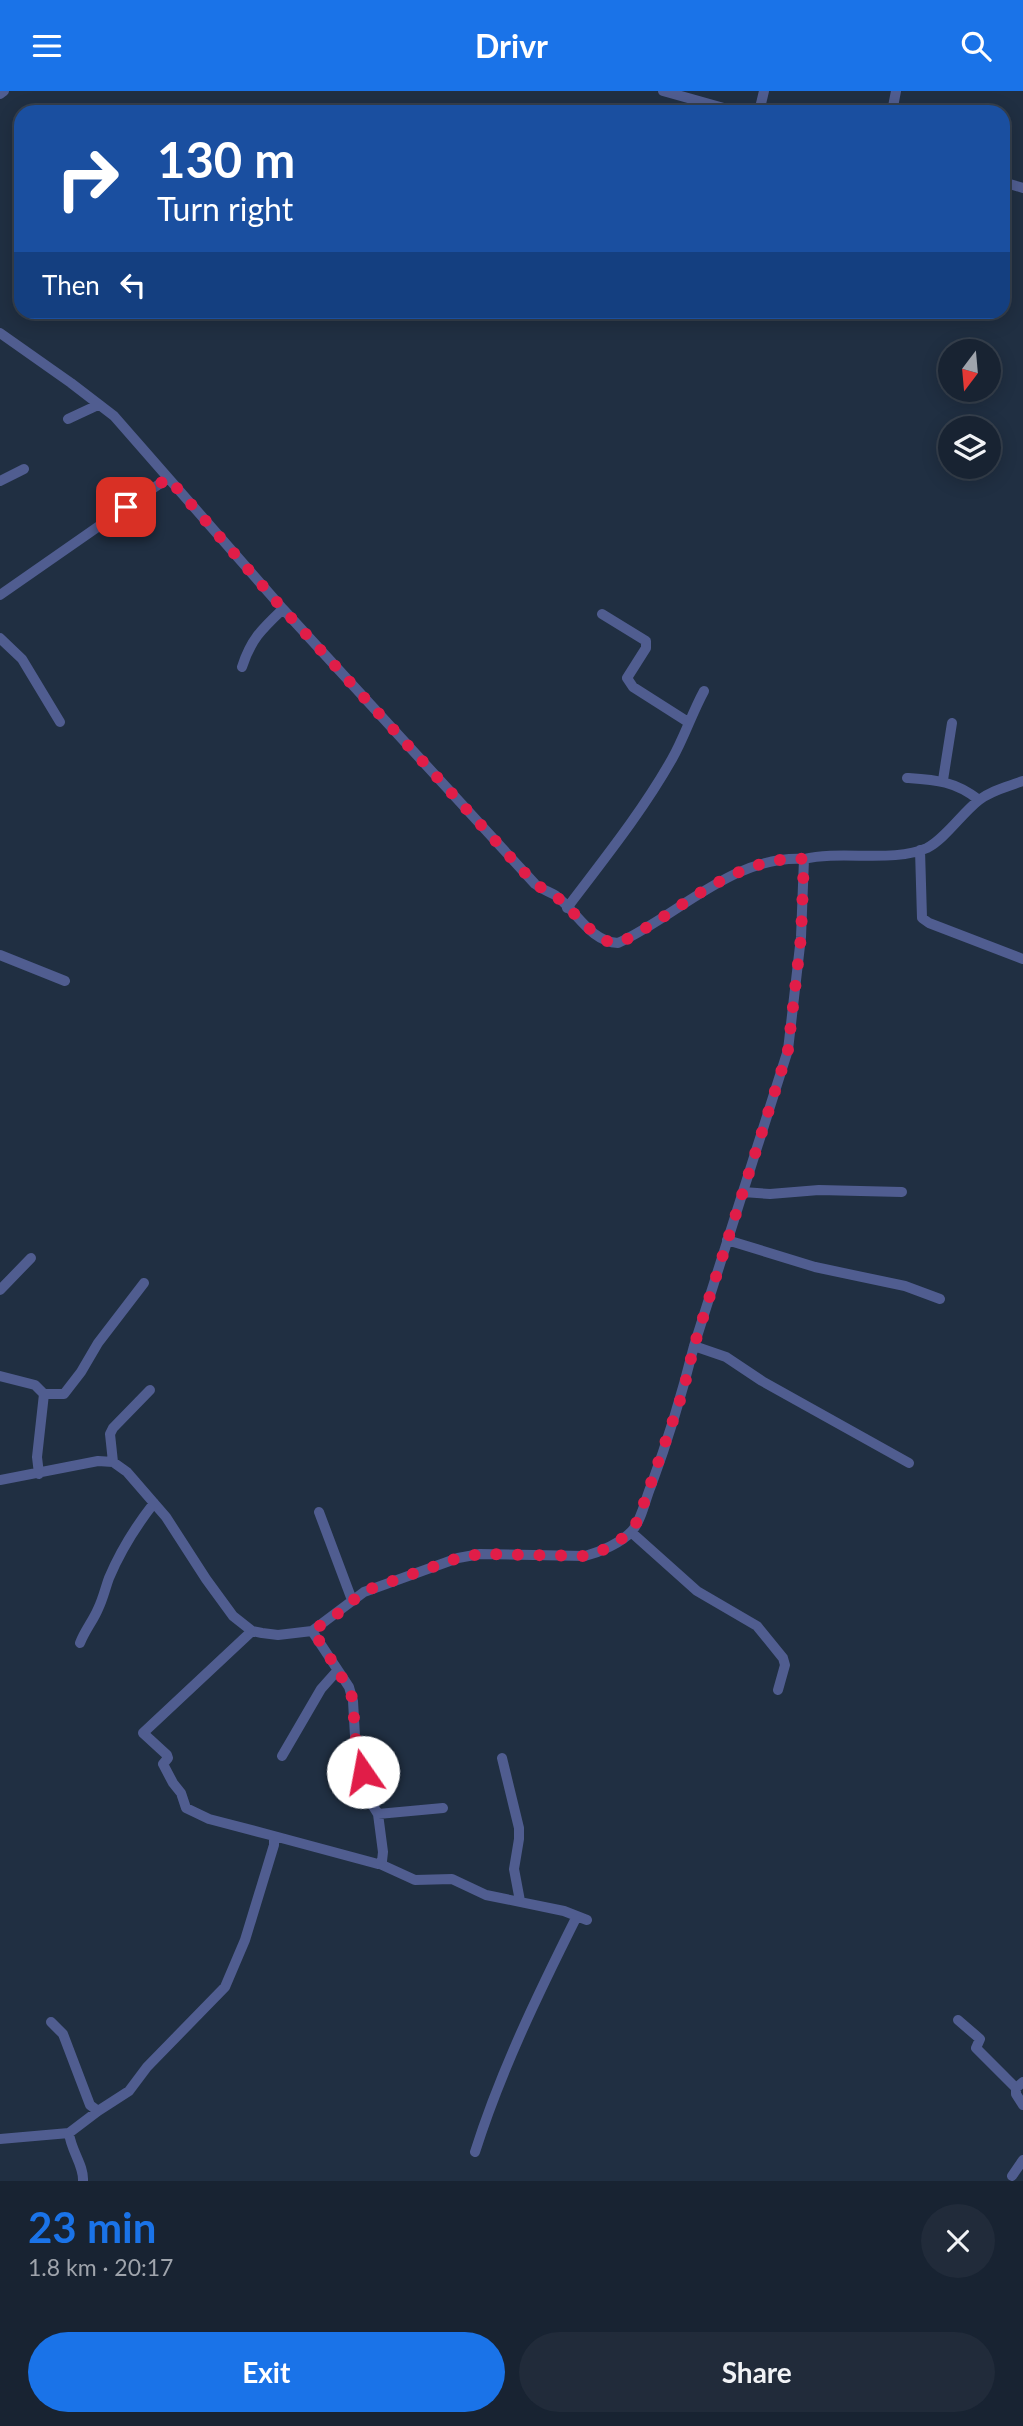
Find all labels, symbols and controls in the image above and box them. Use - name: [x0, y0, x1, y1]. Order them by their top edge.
- text: Drivr: [475, 26, 548, 65]
- icon: menu: [28, 27, 66, 65]
- icon: search: [957, 27, 995, 65]
- text: 130 m: [157, 130, 295, 188]
- icon: right: [42, 133, 133, 224]
- text: Turn right: [157, 189, 293, 228]
- icon: left: [114, 266, 152, 304]
- text: Then: [42, 269, 100, 301]
- north arrow: [938, 339, 1001, 403]
- map controls: [938, 339, 1001, 479]
- button: layers: [938, 416, 1001, 479]
- pin: [96, 477, 156, 537]
- icon: arrive: [107, 488, 145, 526]
- position arrow: [326, 1735, 400, 1809]
- text: 23 min: [28, 2202, 156, 2252]
- button: close: [921, 2204, 995, 2278]
- text: 1.8 km · 20:17: [28, 2253, 173, 2281]
- button: Exit: [28, 2332, 505, 2412]
- button: Share: [519, 2332, 995, 2412]

